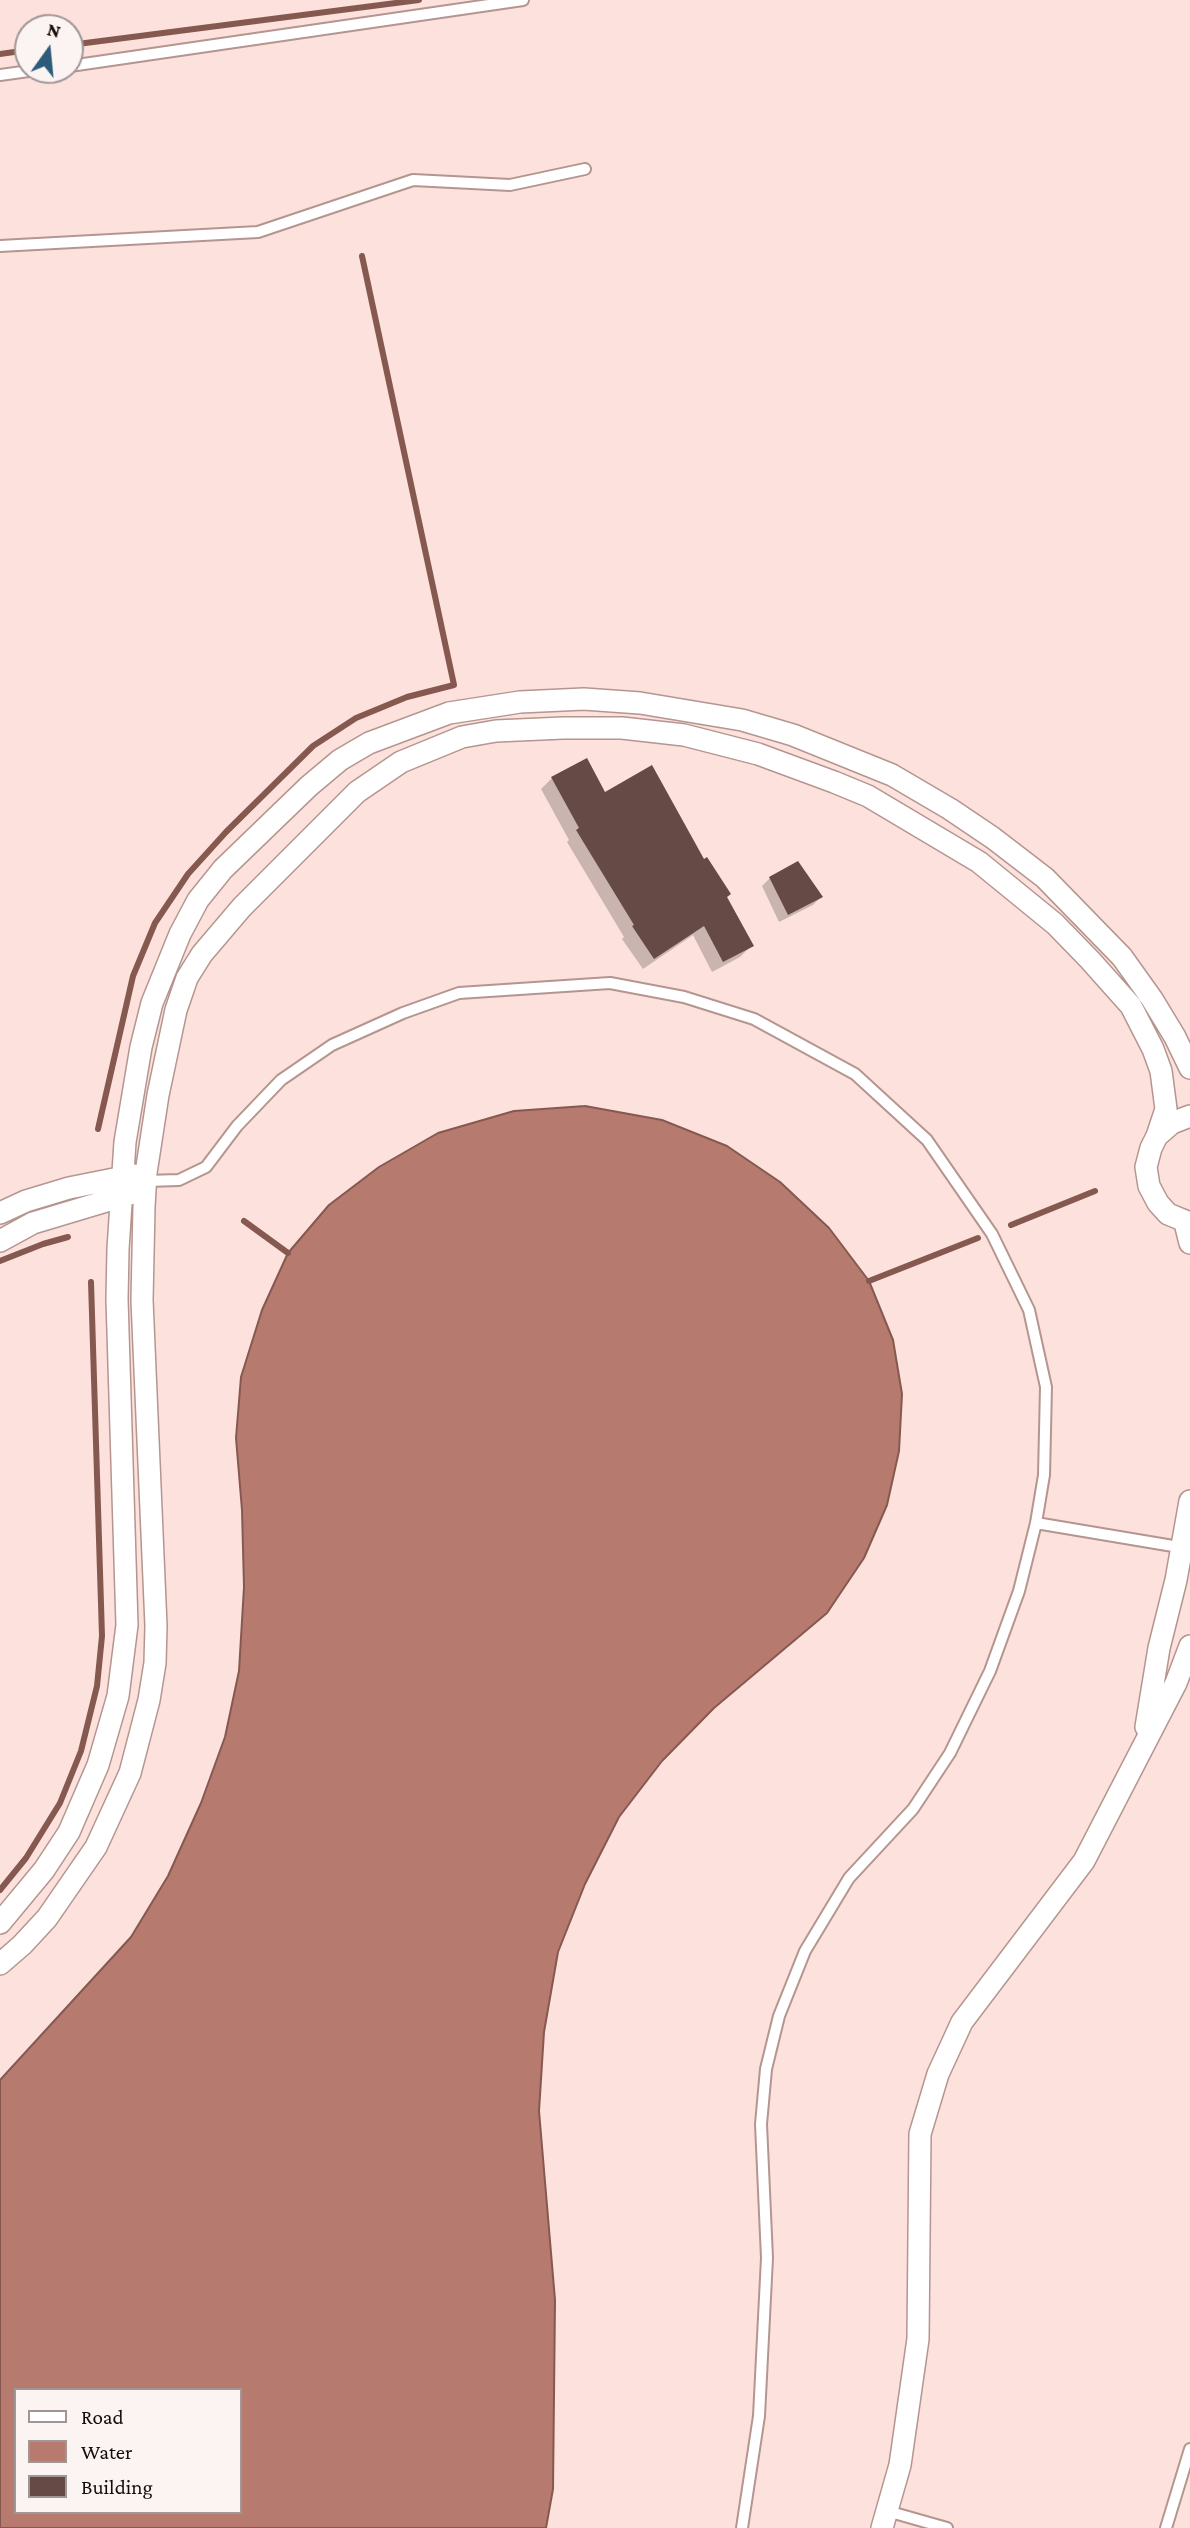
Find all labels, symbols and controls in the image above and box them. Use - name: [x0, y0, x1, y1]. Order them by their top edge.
- north arrow: [14, 14, 84, 84]
- text: N: [45, 18, 63, 42]
- legend: [14, 2388, 242, 2514]
- text: Road: [81, 2405, 124, 2429]
- text: Water: [81, 2440, 133, 2464]
- text: Building: [81, 2475, 153, 2499]

